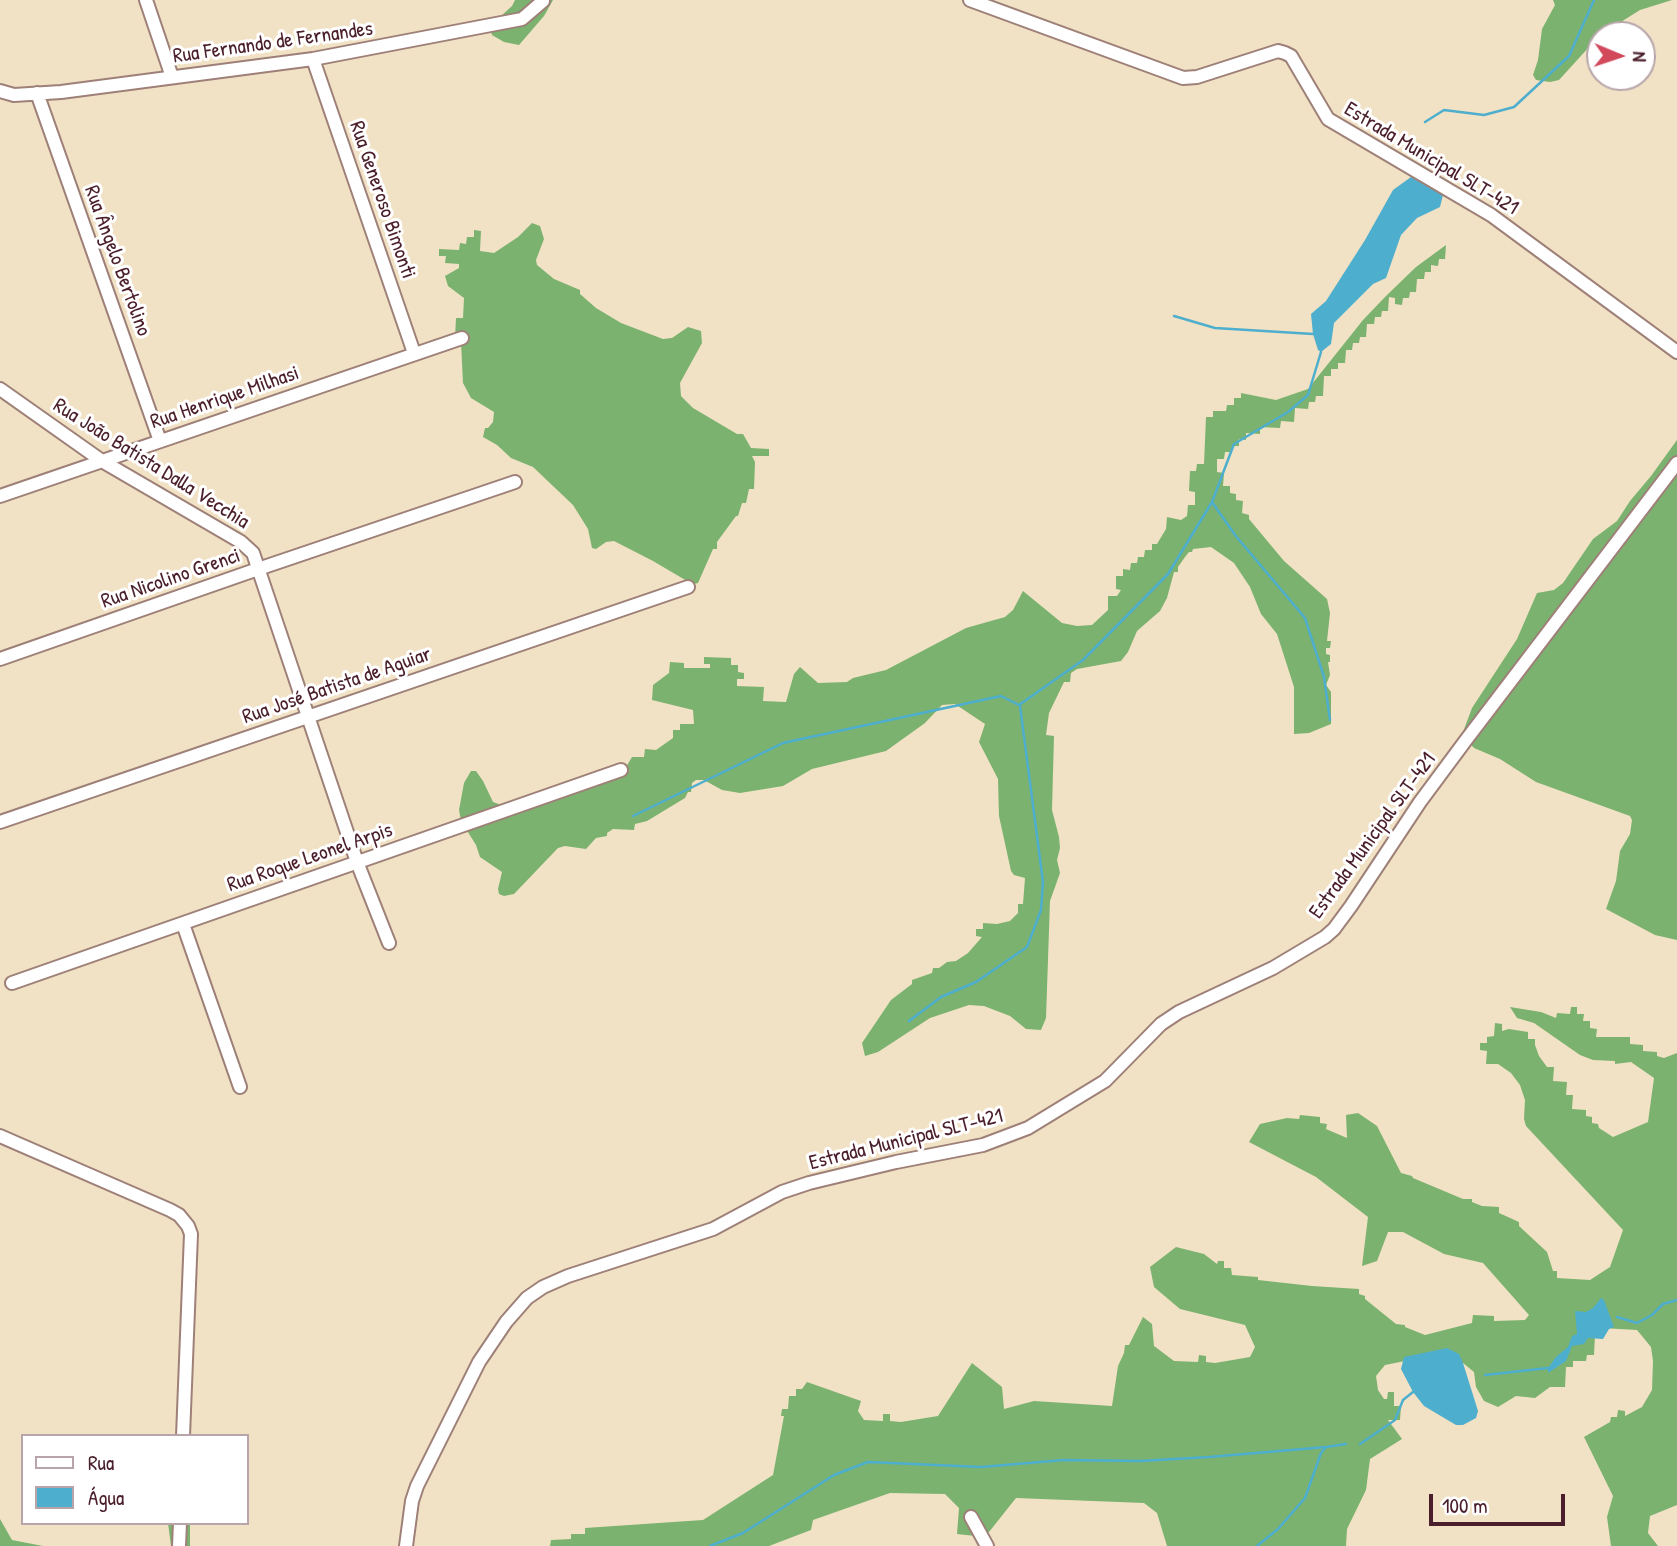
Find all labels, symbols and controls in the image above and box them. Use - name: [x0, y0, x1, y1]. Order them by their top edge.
- street label: Rua Fernando de Fernandes: [171, 16, 375, 70]
- north arrow: [1586, 21, 1656, 91]
- text: N: [1627, 51, 1653, 62]
- street label: Estrada Municipal SLT-421: [1339, 97, 1523, 221]
- street label: Rua Generoso Bimonti: [343, 118, 421, 282]
- street label: Rua Ângelo Bertolino: [78, 182, 156, 340]
- street label: Rua Henrique Milhasi: [147, 361, 303, 435]
- street label: Rua João Batista Dalla Vecchia: [48, 393, 254, 535]
- street label: Rua Nicolino Grenci: [98, 543, 244, 615]
- street label: Rua José Batista de Aguiar: [239, 642, 435, 730]
- street label: Estrada Municipal SLT-421: [1304, 748, 1442, 924]
- street label: Rua Roque Leonel Arpis: [224, 818, 396, 898]
- street label: Estrada Municipal SLT-421: [806, 1104, 1006, 1176]
- legend: [21, 1434, 248, 1525]
- text: Rua: [88, 1448, 114, 1477]
- scale bar: [1432, 1480, 1568, 1524]
- text: Água: [88, 1483, 124, 1512]
- text: 100 m: [1442, 1491, 1488, 1520]

